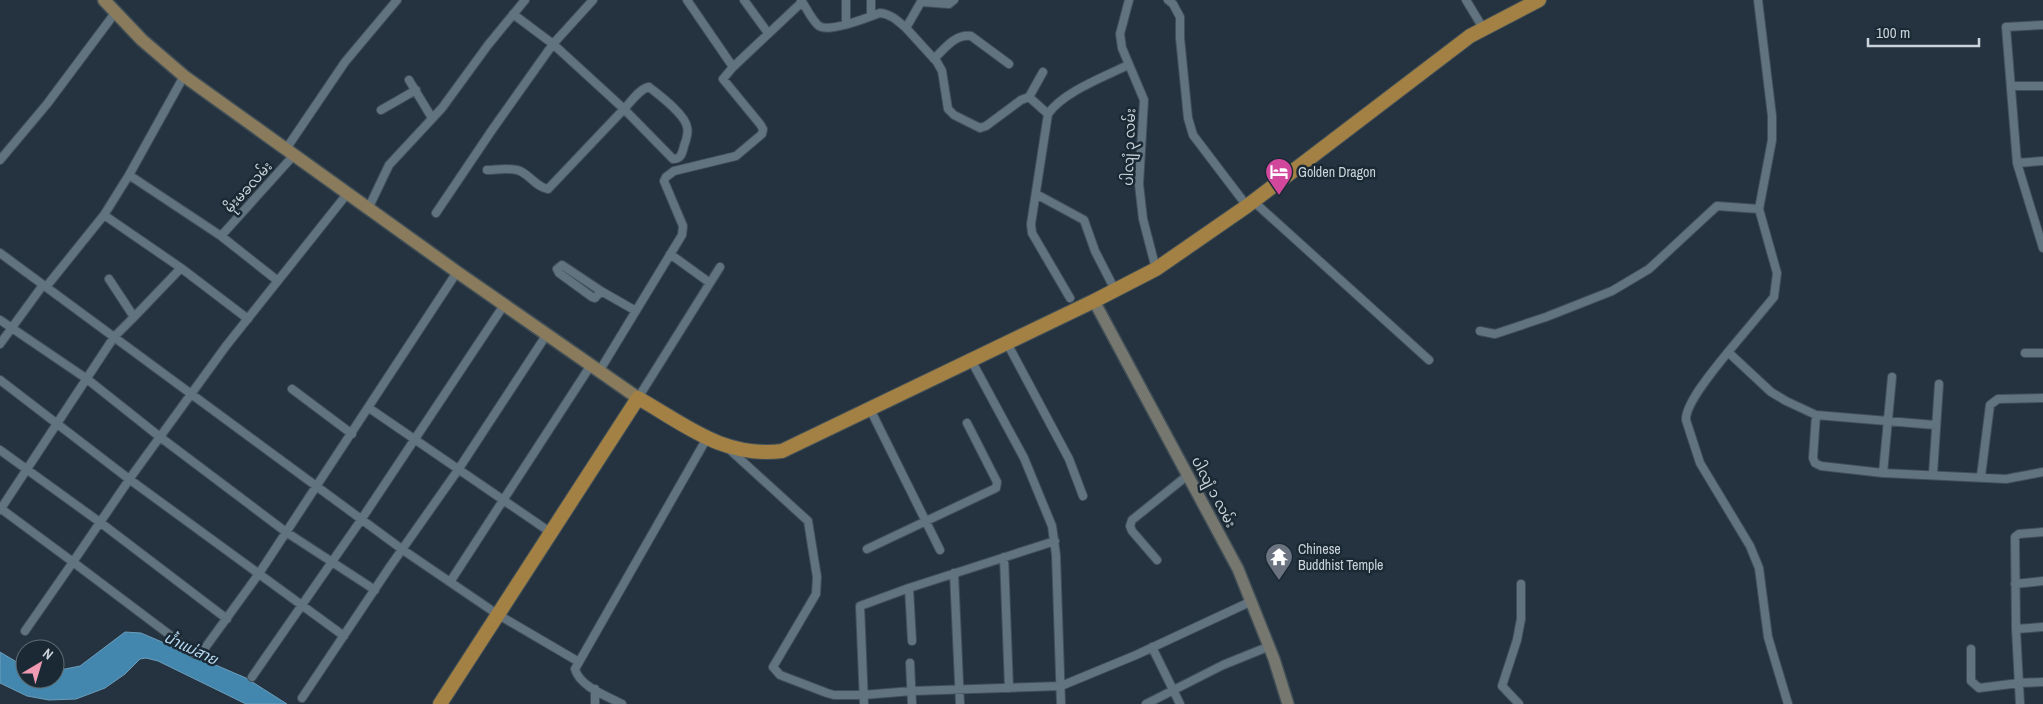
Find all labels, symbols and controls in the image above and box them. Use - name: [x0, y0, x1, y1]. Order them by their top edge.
- scale bar: [1868, 15, 1979, 47]
- text: 100 m: [1876, 22, 1910, 43]
- street label: ပါလျံ ၃ လမ်း: [1118, 108, 1142, 186]
- street label: မိုးမခလမ်း: [219, 157, 278, 219]
- hotel icon: Golden Dragon: [1264, 157, 1294, 196]
- place label: Golden Dragon: [1298, 163, 1376, 181]
- street label: ပါလျံ ၁ လမ်း: [1185, 453, 1241, 532]
- place label: Chinese Buddhist Temple: [1298, 540, 1383, 574]
- temple icon: Chinese Buddhist Temple: [1264, 542, 1294, 581]
- water label: น้ำแม่สาย: [161, 627, 222, 670]
- north arrow: [15, 639, 65, 689]
- text: N: [39, 644, 57, 663]

